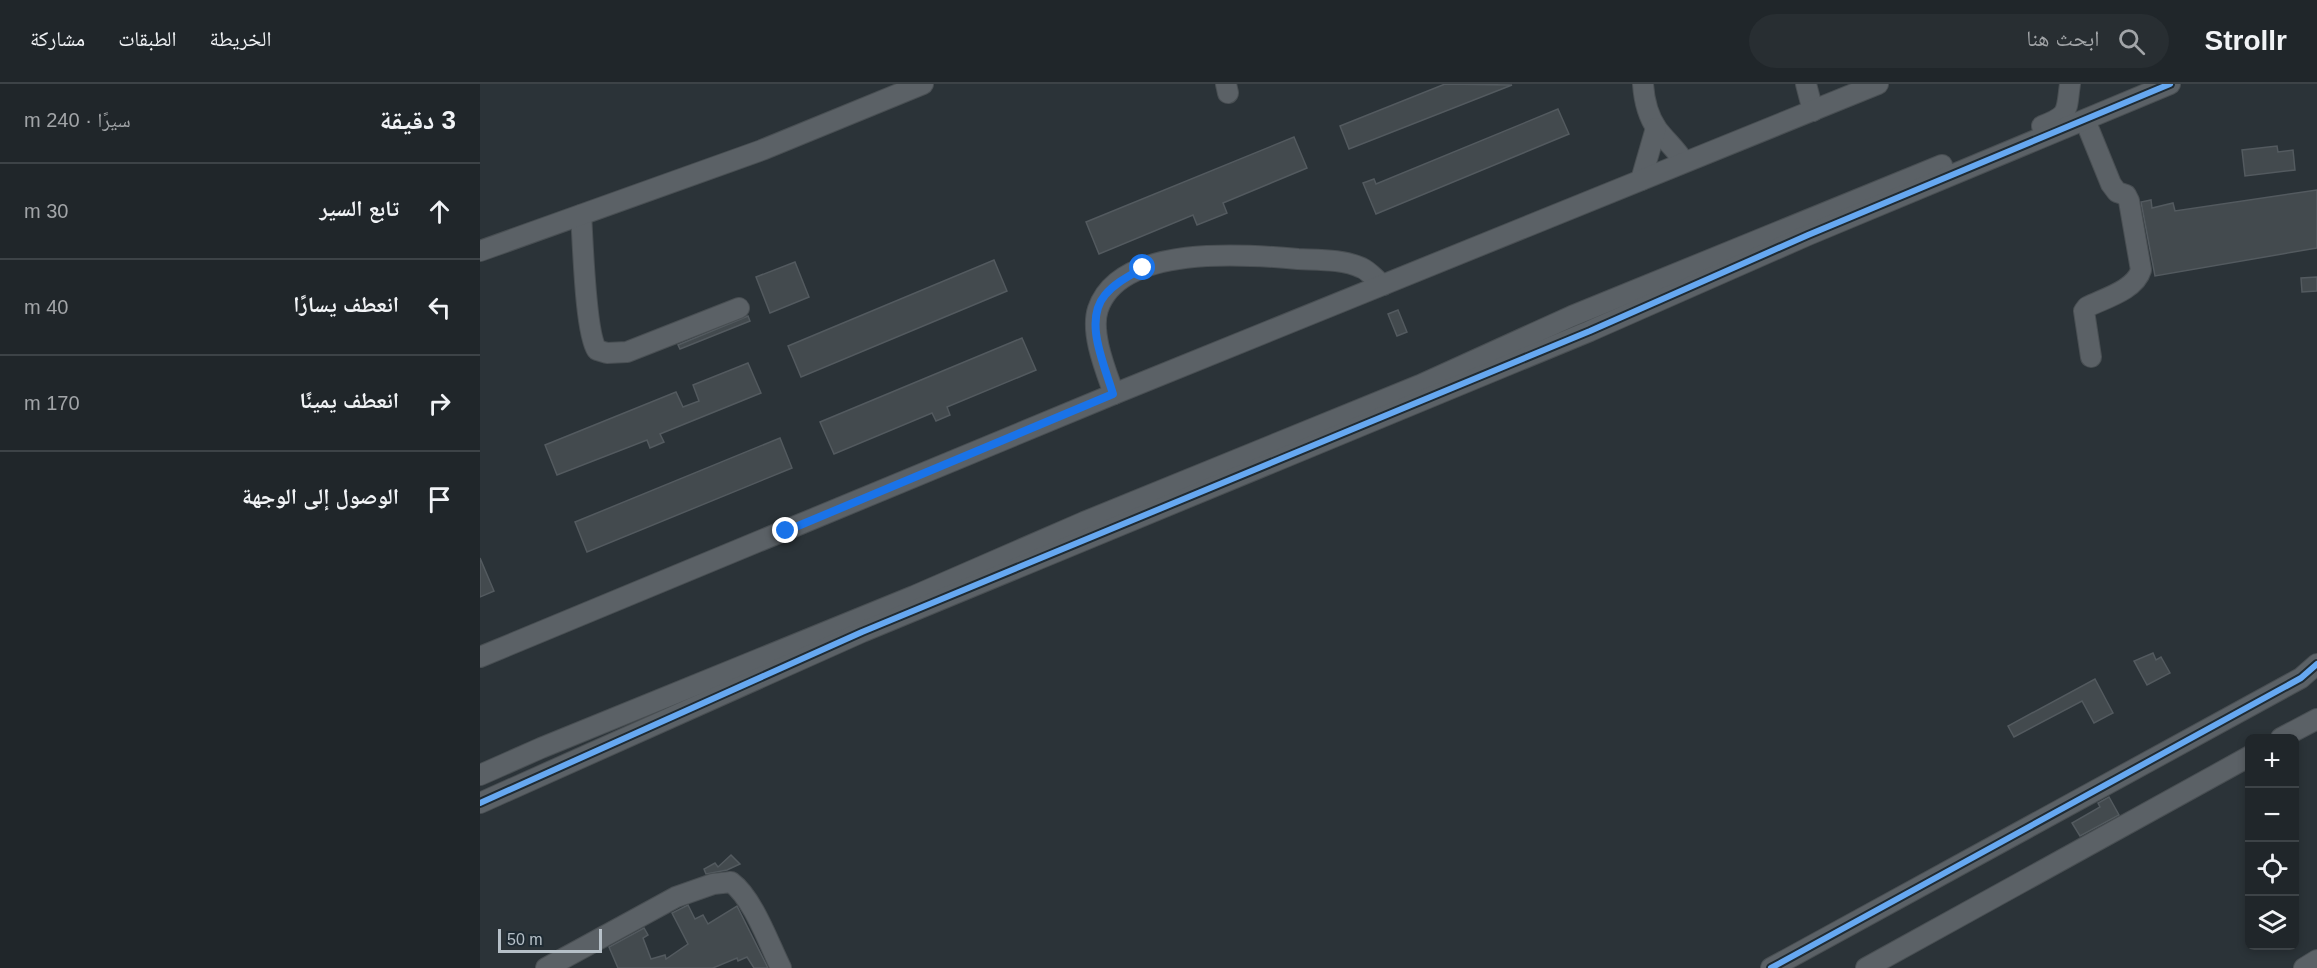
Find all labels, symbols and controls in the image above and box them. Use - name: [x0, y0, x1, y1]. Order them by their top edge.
- search box: [1749, 14, 2169, 68]
- icon: search: [2115, 25, 2148, 58]
- text: Strollr: [2205, 25, 2287, 56]
- text: ابحث هنا: [2026, 26, 2100, 51]
- text: مشاركة: [30, 27, 85, 50]
- text: الطبقات: [118, 27, 177, 50]
- text: الخريطة: [210, 27, 271, 50]
- text: 3 دقيقة: [380, 105, 456, 135]
- text: سيرًا · 240 m: [24, 109, 131, 131]
- icon: ahead: [423, 195, 456, 228]
- text: تابع السير: [319, 196, 399, 221]
- text: 30 m: [24, 200, 68, 222]
- route start: [1129, 254, 1155, 280]
- icon: left: [423, 291, 456, 324]
- text: انعطف يسارًا: [293, 292, 399, 317]
- text: 40 m: [24, 296, 68, 318]
- icon: right: [423, 387, 456, 420]
- text: انعطف يمينًا: [300, 388, 399, 413]
- text: 170 m: [24, 392, 80, 414]
- icon: arrive: [423, 483, 456, 516]
- text: الوصول إلى الوجهة: [242, 484, 399, 509]
- route end: [772, 517, 798, 543]
- map controls: [2245, 734, 2299, 950]
- button: +: [2245, 734, 2299, 788]
- button: −: [2245, 788, 2299, 842]
- button: locate: [2245, 842, 2299, 896]
- button: layers: [2245, 896, 2299, 950]
- scale bar: [498, 926, 602, 954]
- text: 50 m: [507, 931, 543, 948]

